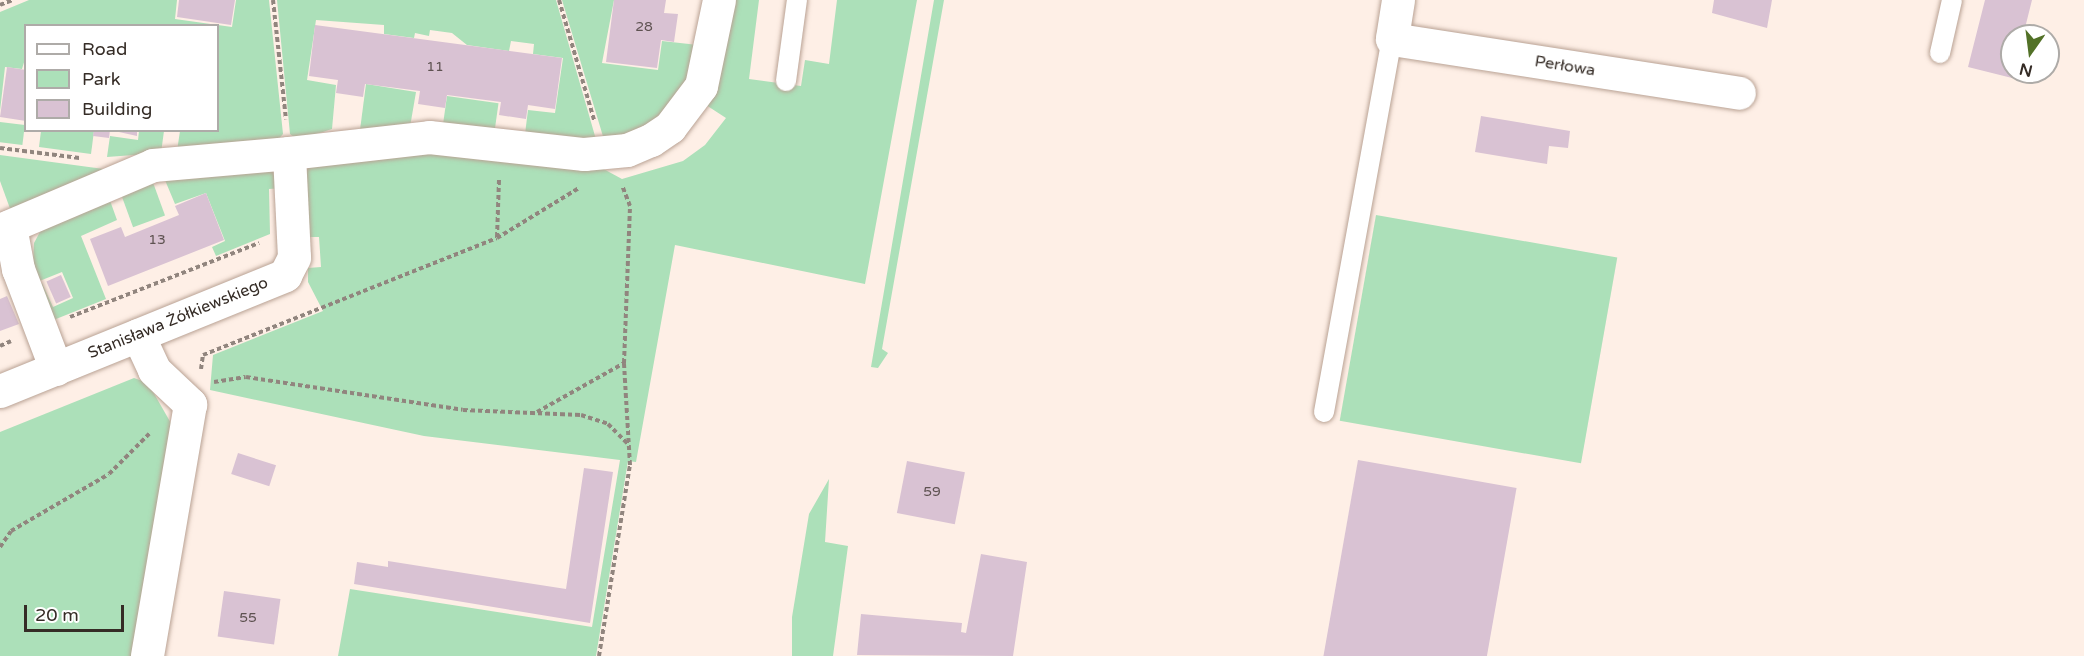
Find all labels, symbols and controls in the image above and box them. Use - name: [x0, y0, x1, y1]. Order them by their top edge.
- house number: 28: [635, 19, 653, 35]
- legend: [24, 24, 219, 132]
- north arrow: [2000, 24, 2060, 84]
- text: Road: [82, 38, 127, 60]
- street label: Perłowa: [1533, 52, 1597, 80]
- text: N: [2017, 58, 2035, 81]
- house number: 11: [426, 59, 444, 75]
- text: Park: [82, 68, 120, 90]
- text: Building: [82, 98, 152, 120]
- house number: 13: [148, 232, 166, 248]
- street label: Stanisława Żółkiewskiego: [85, 273, 271, 363]
- house number: 59: [923, 484, 941, 500]
- scale bar: [27, 593, 128, 631]
- text: 20 m: [35, 604, 79, 626]
- house number: 55: [239, 610, 257, 626]

